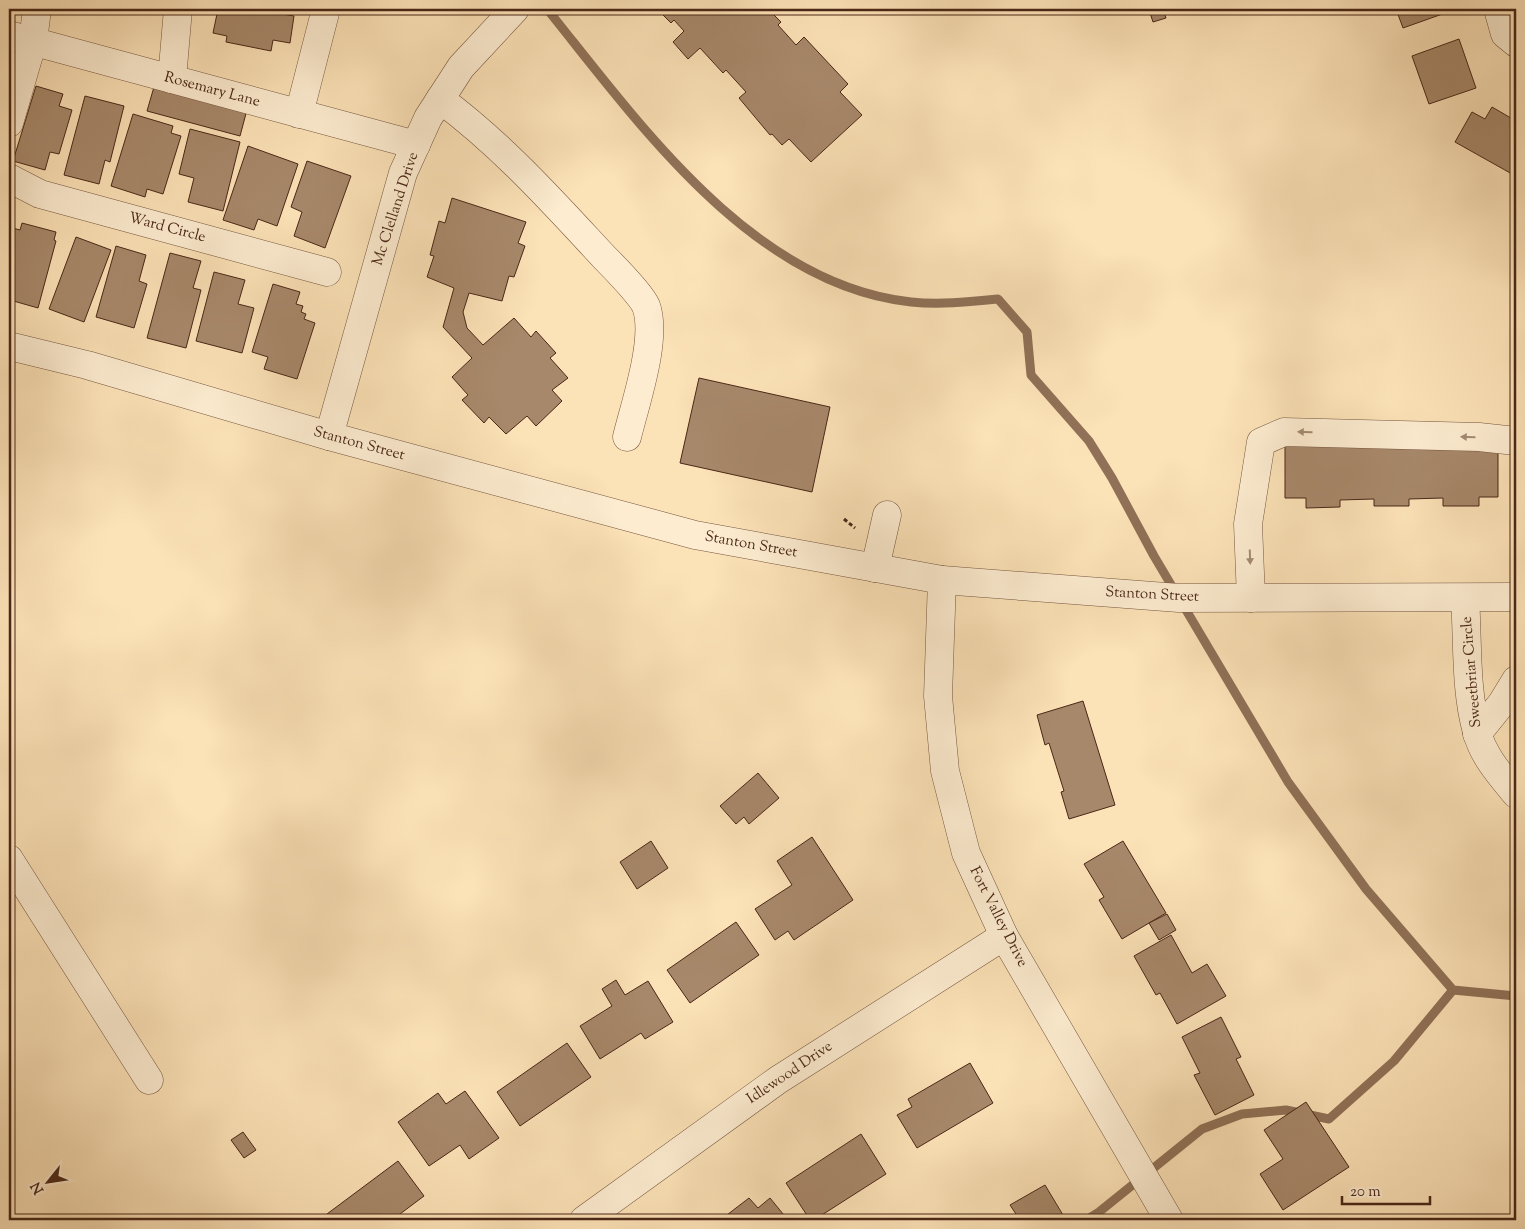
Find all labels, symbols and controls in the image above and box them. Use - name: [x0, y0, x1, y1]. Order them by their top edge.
- street label: Rosemary Lane: [162, 67, 262, 113]
- street label: Mc Clelland Drive: [368, 149, 424, 269]
- street label: Ward Circle: [126, 208, 208, 248]
- street label: Stanton Street: [311, 422, 407, 466]
- one-way arrow: [1297, 428, 1313, 436]
- one-way arrow: [1459, 432, 1475, 440]
- street label: Stanton Street: [703, 527, 799, 563]
- one-way arrow: [1246, 549, 1254, 565]
- street label: Stanton Street: [1105, 582, 1199, 608]
- street label: Sweetbriar Circle: [1457, 615, 1487, 729]
- street label: Fort Valley Drive: [964, 863, 1032, 971]
- street label: Idlewood Drive: [743, 1037, 837, 1109]
- north arrow: [22, 1156, 72, 1206]
- scale bar: [1342, 1174, 1430, 1206]
- text: N: [27, 1178, 50, 1197]
- text: 20 m: [1350, 1182, 1381, 1203]

